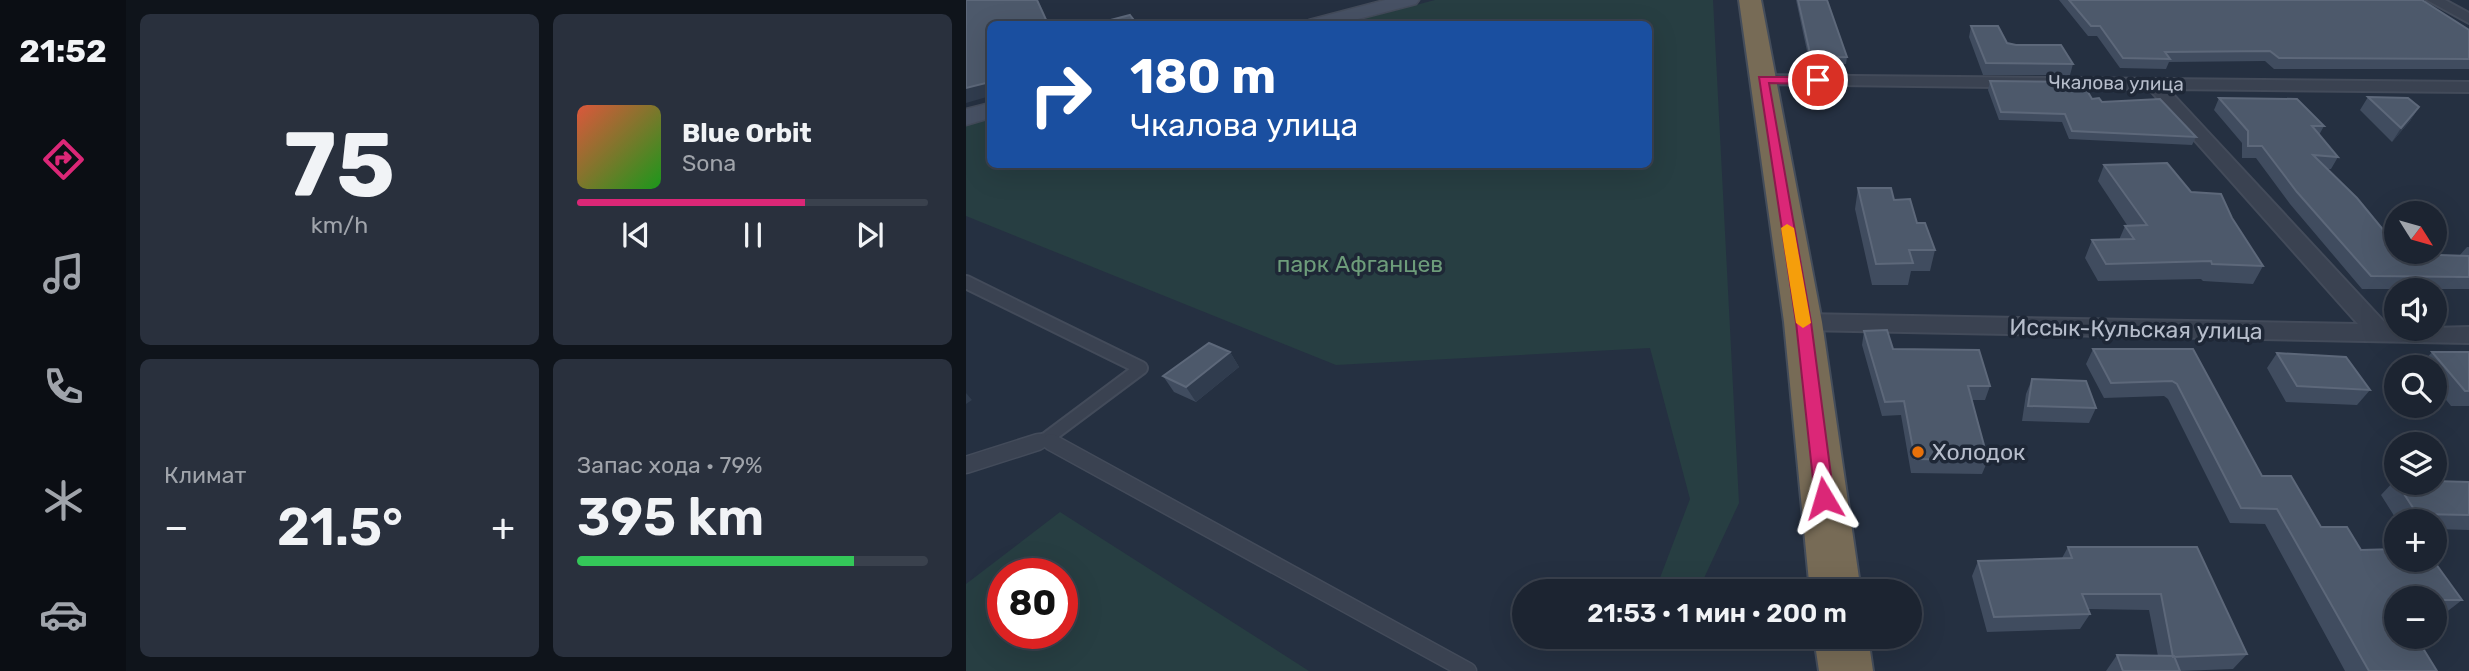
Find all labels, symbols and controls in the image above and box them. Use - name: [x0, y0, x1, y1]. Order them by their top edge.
- text: 21:52: [19, 32, 107, 70]
- text: 180 m: [1130, 47, 1276, 105]
- icon: right: [1015, 49, 1106, 140]
- pin: [1788, 50, 1848, 110]
- icon: arrive: [1799, 61, 1837, 99]
- street label: Чкалова улица: [2048, 70, 2184, 96]
- text: Чкалова улица: [1130, 106, 1358, 144]
- text: 75: [284, 111, 395, 219]
- text: Blue Orbit: [682, 118, 812, 149]
- icon: directions: [39, 135, 88, 184]
- text: Sona: [682, 149, 736, 177]
- north arrow: [2384, 201, 2446, 264]
- map controls: [2384, 201, 2447, 649]
- text: km/h: [311, 211, 368, 239]
- icon: previous: [617, 216, 655, 254]
- icon: pause: [734, 216, 772, 254]
- icon: next: [851, 216, 889, 254]
- icon: music: [39, 249, 88, 298]
- park label: парк Афганцев: [1277, 250, 1443, 278]
- button: sound: [2384, 278, 2447, 341]
- street label: Иссык-Кульская улица: [2009, 313, 2263, 345]
- button: search: [2384, 355, 2447, 418]
- icon: phone: [39, 362, 88, 411]
- button: layers: [2384, 432, 2447, 495]
- place label: Холодок: [1932, 438, 2025, 466]
- marker: Холодок: [1910, 444, 1926, 460]
- text: Запас хода · 79%: [577, 451, 763, 479]
- text: Климат: [164, 461, 246, 489]
- position arrow: [1787, 461, 1861, 535]
- icon: climate: [39, 476, 88, 525]
- text: 395 km: [577, 486, 764, 548]
- text: 21.5°: [277, 496, 403, 558]
- text: −: [164, 504, 189, 550]
- text: +: [491, 504, 515, 550]
- button: +: [2384, 509, 2447, 572]
- speed limit sign: 80: [987, 558, 1078, 649]
- button: −: [2384, 586, 2447, 649]
- icon: car: [39, 590, 88, 639]
- text: 21:53 · 1 мин · 200 m: [1587, 598, 1847, 629]

